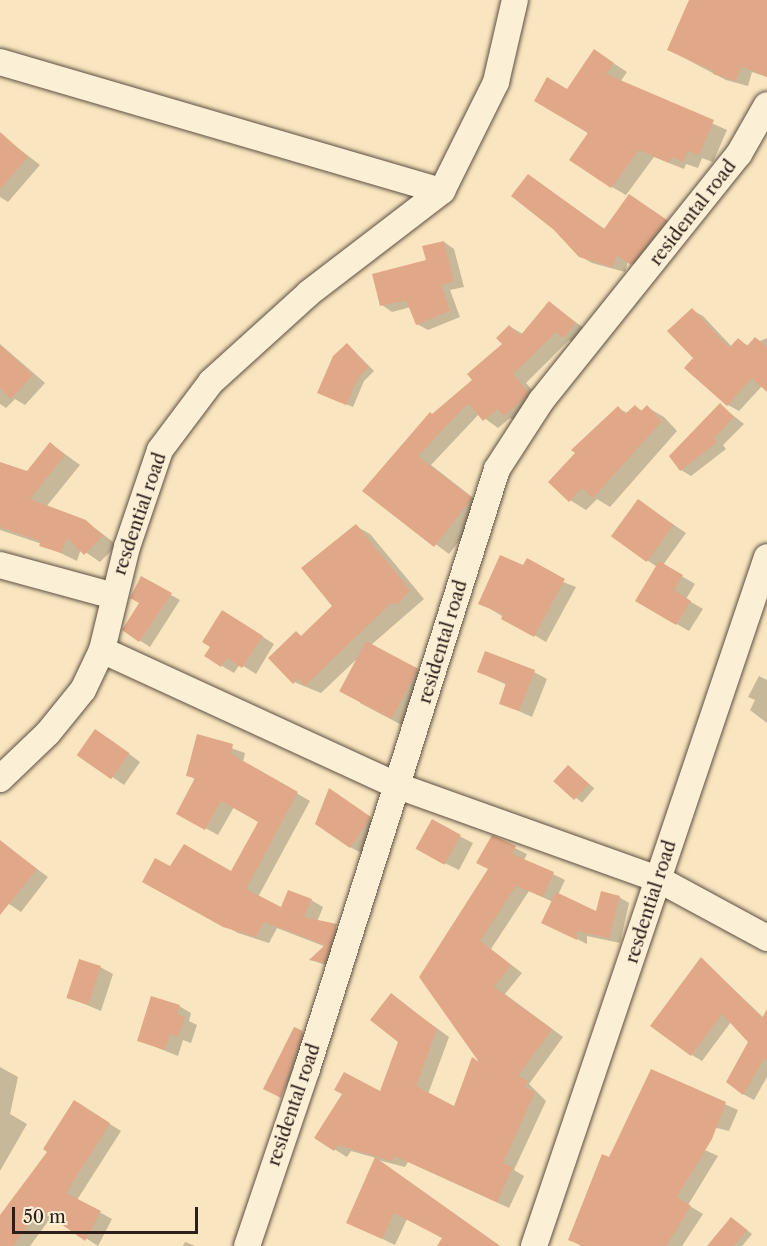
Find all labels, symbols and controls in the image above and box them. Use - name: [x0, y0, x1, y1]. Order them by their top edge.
- street label: residental road: [645, 156, 741, 270]
- street label: resdential road: [109, 450, 171, 578]
- street label: residental road: [414, 578, 472, 706]
- street label: resdential road: [621, 838, 681, 966]
- street label: residental road: [263, 1041, 325, 1169]
- scale bar: [15, 1195, 201, 1233]
- text: 50 m: [23, 1206, 66, 1228]

